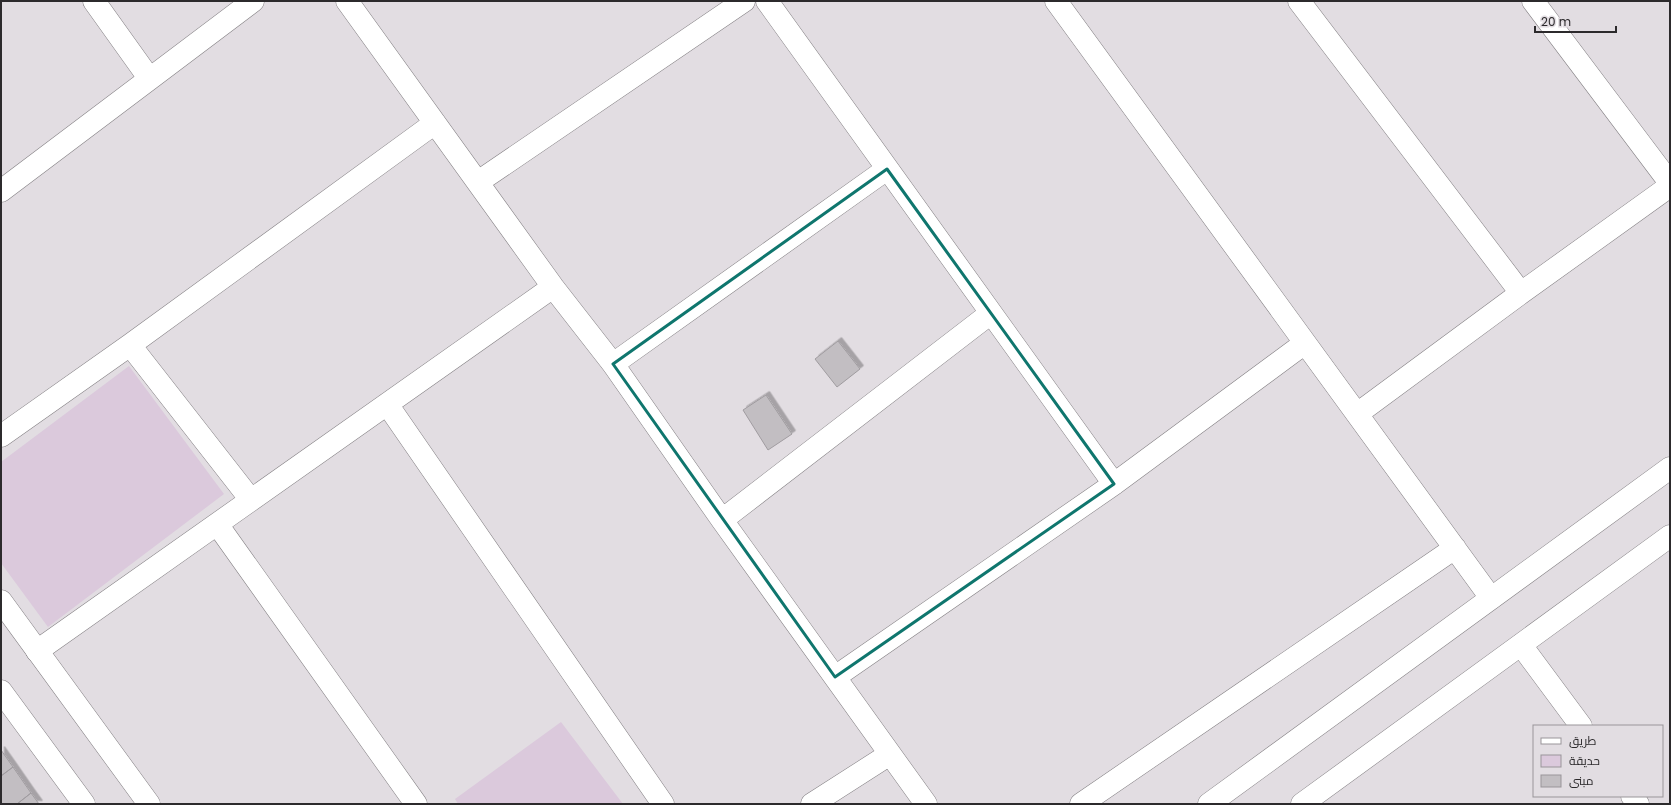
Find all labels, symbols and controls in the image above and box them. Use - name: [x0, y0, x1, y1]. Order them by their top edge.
- scale bar: [1535, 8, 1616, 34]
- text: 20 m: [1541, 13, 1571, 30]
- legend: [1533, 725, 1663, 797]
- text: طريق: [1569, 732, 1597, 749]
- text: حديقة: [1569, 752, 1600, 769]
- text: مبنى: [1569, 772, 1594, 789]

